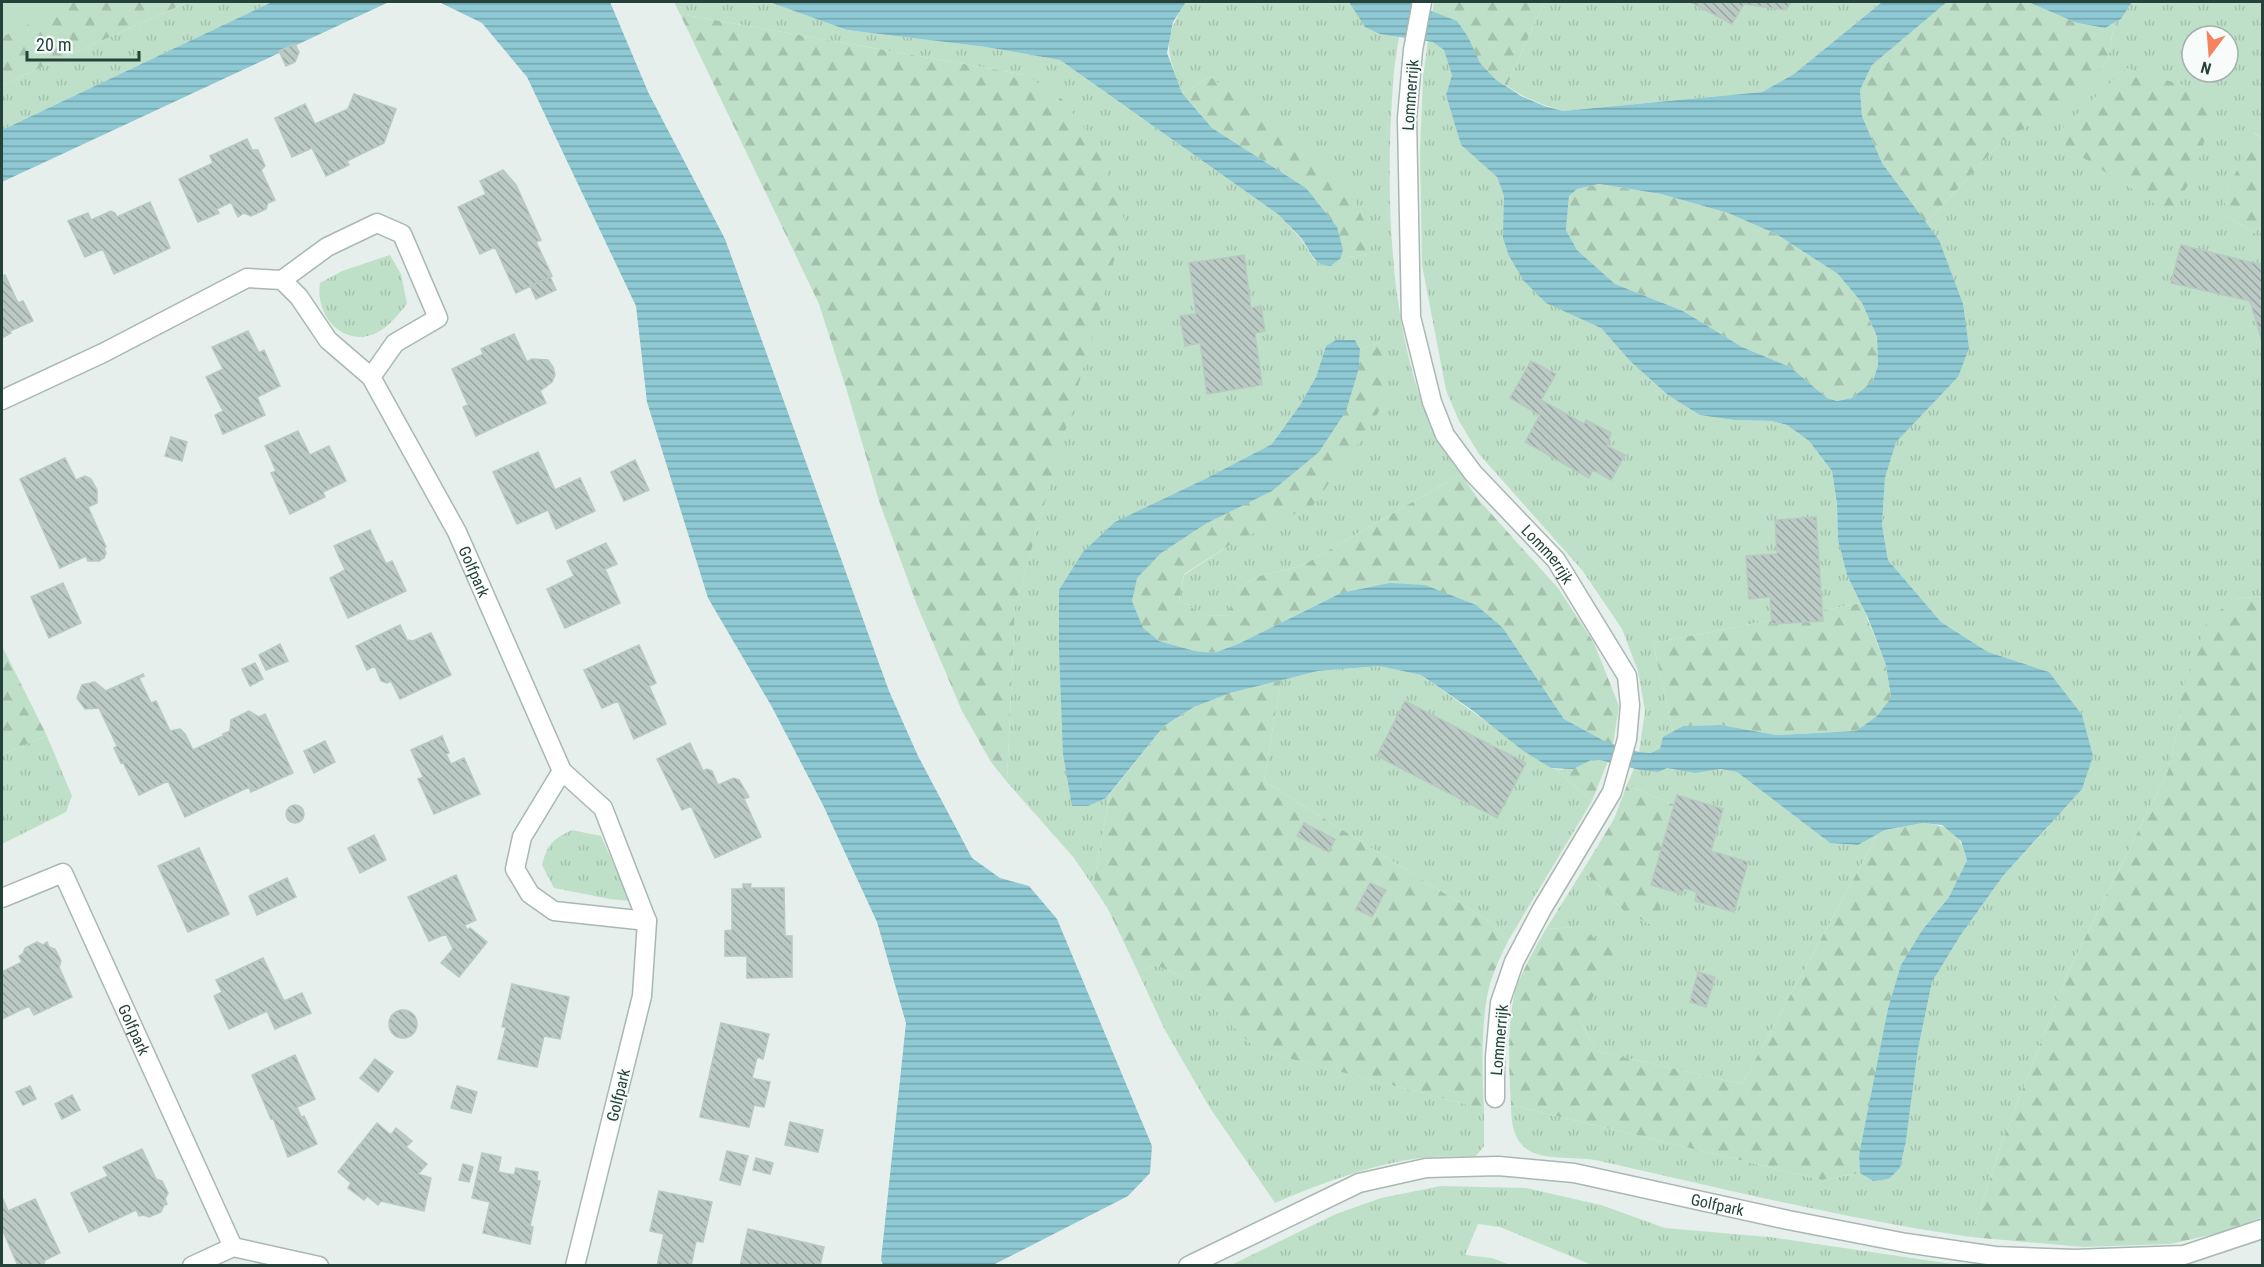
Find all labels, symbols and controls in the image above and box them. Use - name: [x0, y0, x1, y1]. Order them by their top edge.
- scale bar: [27, 24, 140, 62]
- north arrow: [2180, 24, 2240, 84]
- text: 20 m: [36, 34, 71, 55]
- text: N: [2199, 57, 2213, 78]
- street label: Lommerrijk: [1399, 58, 1423, 131]
- street label: Lommerrijk: [1517, 521, 1578, 588]
- street label: Golfpark: [454, 543, 494, 601]
- street label: Golfpark: [114, 1001, 154, 1059]
- street label: Lommerrijk: [1487, 1003, 1512, 1076]
- street label: Golfpark: [603, 1066, 634, 1124]
- street label: Golfpark: [1689, 1190, 1746, 1220]

